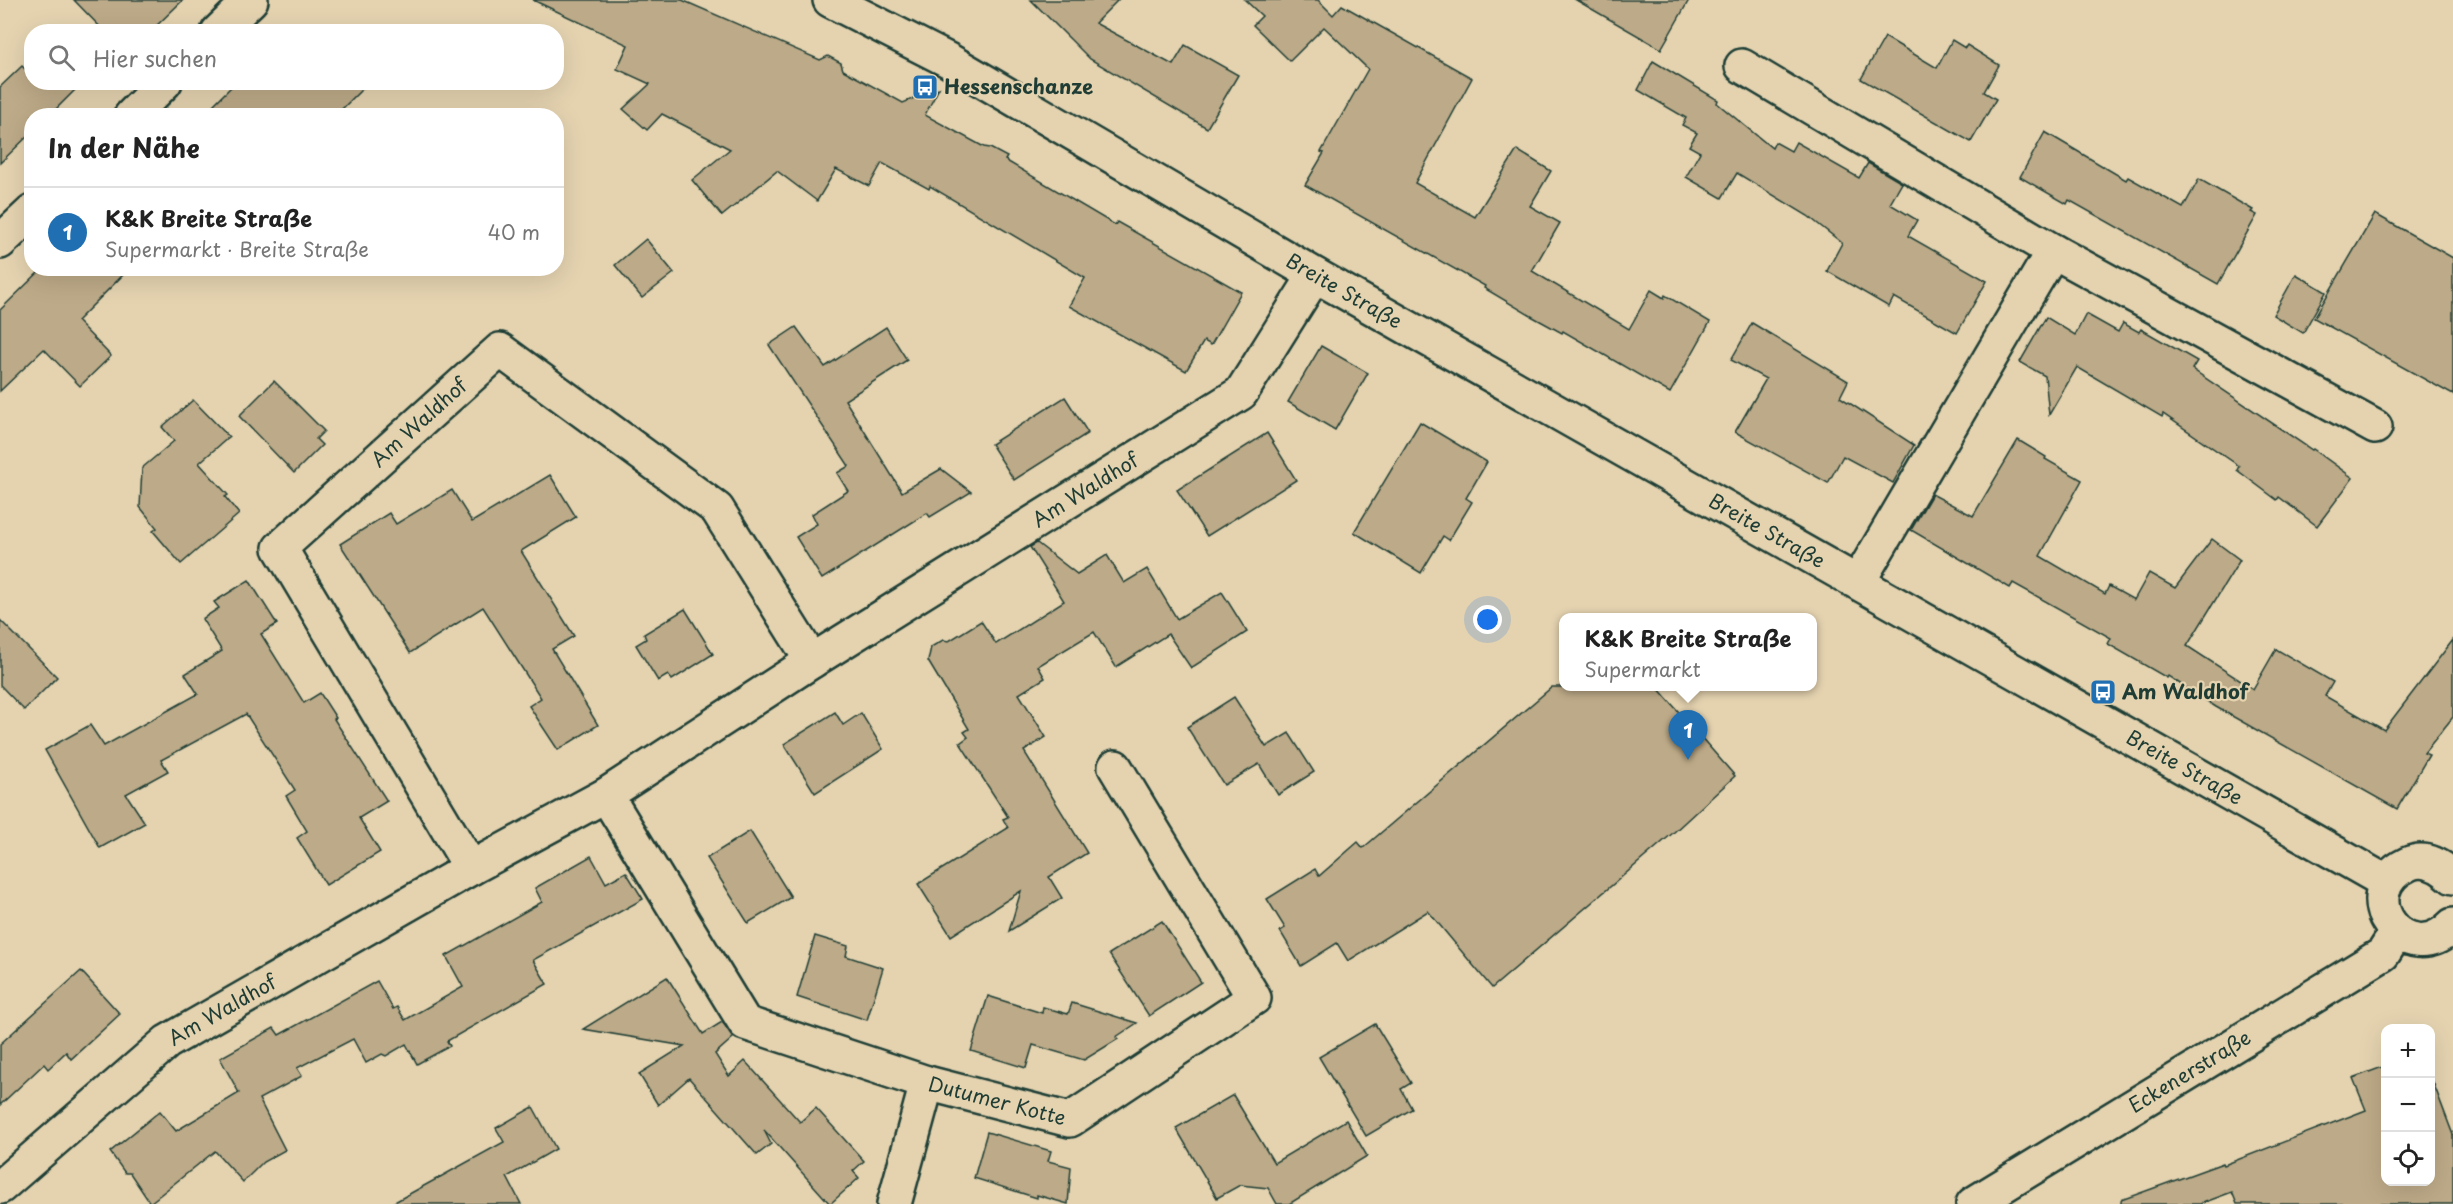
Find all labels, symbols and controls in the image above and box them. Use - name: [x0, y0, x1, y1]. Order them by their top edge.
- search box: [24, 24, 564, 90]
- icon: search: [45, 41, 78, 74]
- text: Hier suchen: [93, 41, 217, 74]
- place label: Hessenschanze: [944, 71, 1093, 101]
- bus stop icon: Hessenschanze: [910, 72, 940, 102]
- text: In der Nähe: [48, 128, 200, 167]
- text: K&K Breite Straße: [105, 201, 312, 234]
- text: 1: [63, 217, 72, 247]
- text: 40 m: [488, 217, 540, 247]
- text: Supermarkt · Breite Straße: [105, 234, 369, 264]
- street label: Breite Straße: [1281, 245, 1408, 336]
- street label: Am Waldhof: [364, 370, 474, 473]
- street label: Am Waldhof: [1026, 444, 1145, 534]
- street label: Breite Straße: [1704, 485, 1831, 575]
- your location: [1473, 605, 1502, 634]
- popup: [1559, 613, 1817, 691]
- text: K&K Breite Straße: [1584, 621, 1792, 654]
- text: Supermarkt: [1584, 654, 1701, 684]
- place label: Am Waldhof: [2122, 676, 2250, 706]
- bus stop icon: Am Waldhof: [2088, 677, 2118, 707]
- pin: 1: [1668, 710, 1708, 760]
- street label: Breite Straße: [2121, 722, 2249, 812]
- street label: Am Waldhof: [162, 966, 283, 1052]
- street label: Eckenerstraße: [2122, 1022, 2256, 1120]
- map controls: [2381, 1024, 2435, 1186]
- button: +: [2381, 1024, 2435, 1078]
- street label: Dutumer Kotte: [925, 1068, 1069, 1132]
- button: −: [2381, 1078, 2435, 1132]
- button: locate: [2381, 1132, 2435, 1186]

